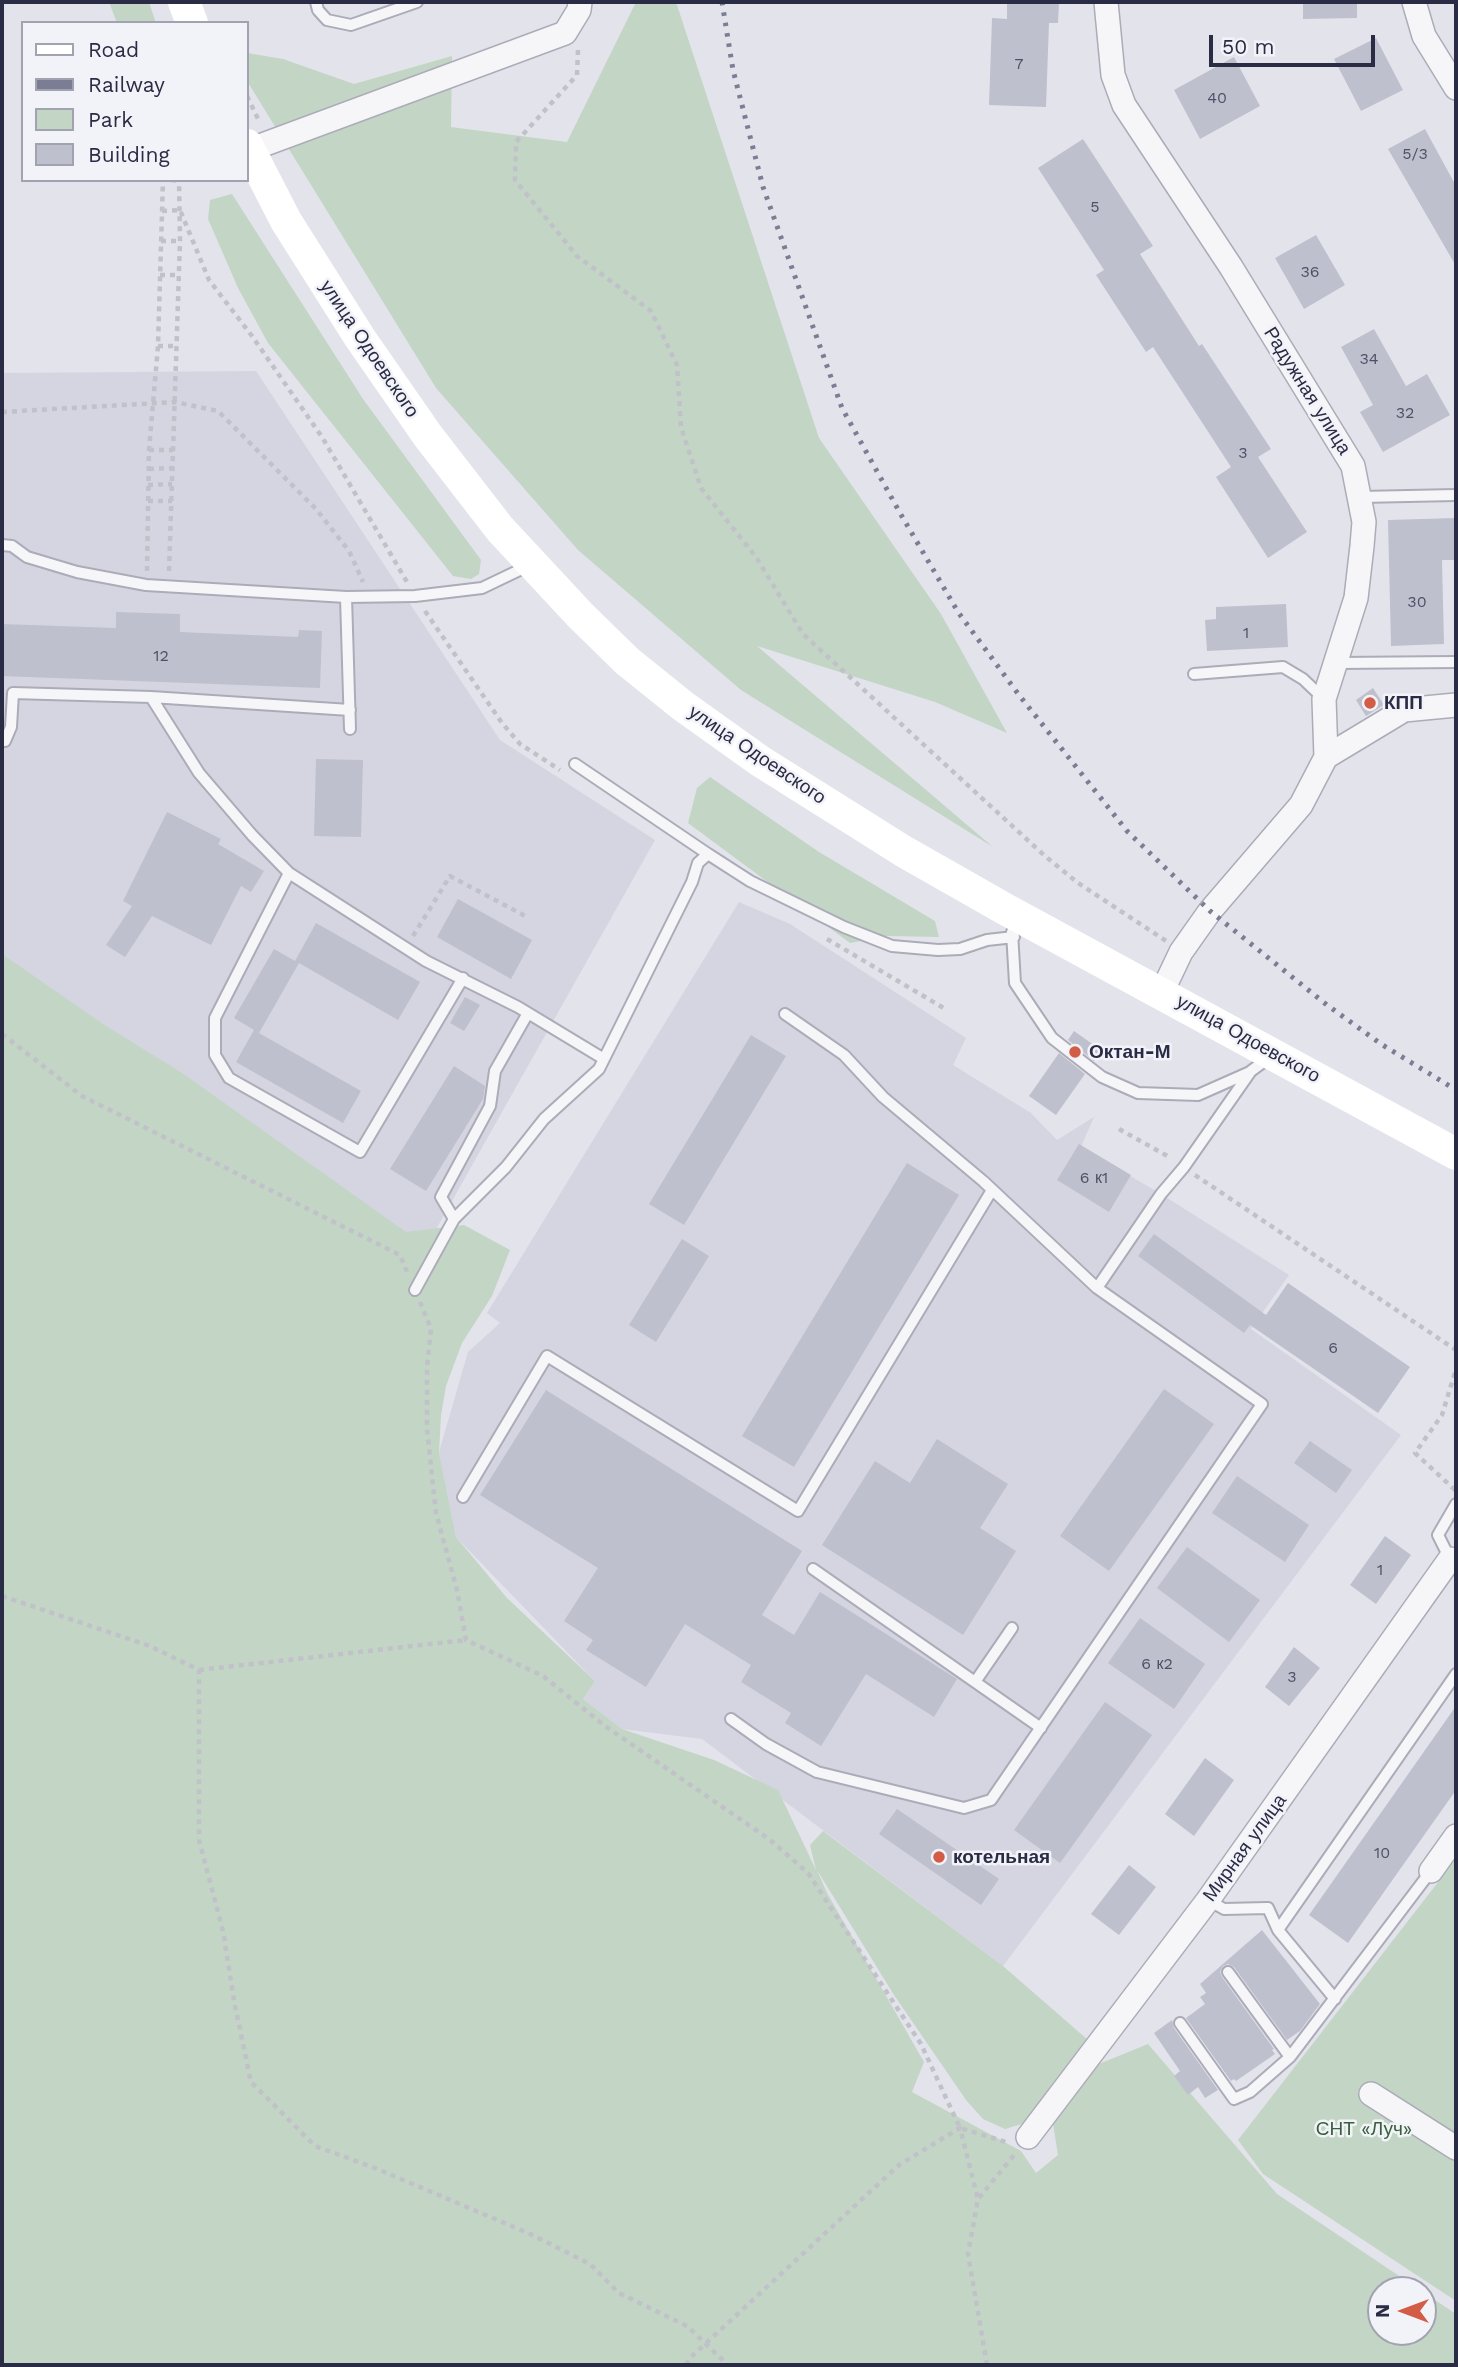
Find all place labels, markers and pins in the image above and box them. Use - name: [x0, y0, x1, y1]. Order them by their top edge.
- place label: КПП: [1384, 692, 1423, 714]
- marker: КПП: [1362, 695, 1378, 711]
- place label: Октан-М: [1089, 1041, 1170, 1063]
- marker: Октан-М: [1067, 1044, 1083, 1060]
- place label: котельная: [953, 1846, 1050, 1868]
- marker: котельная: [931, 1849, 947, 1865]

